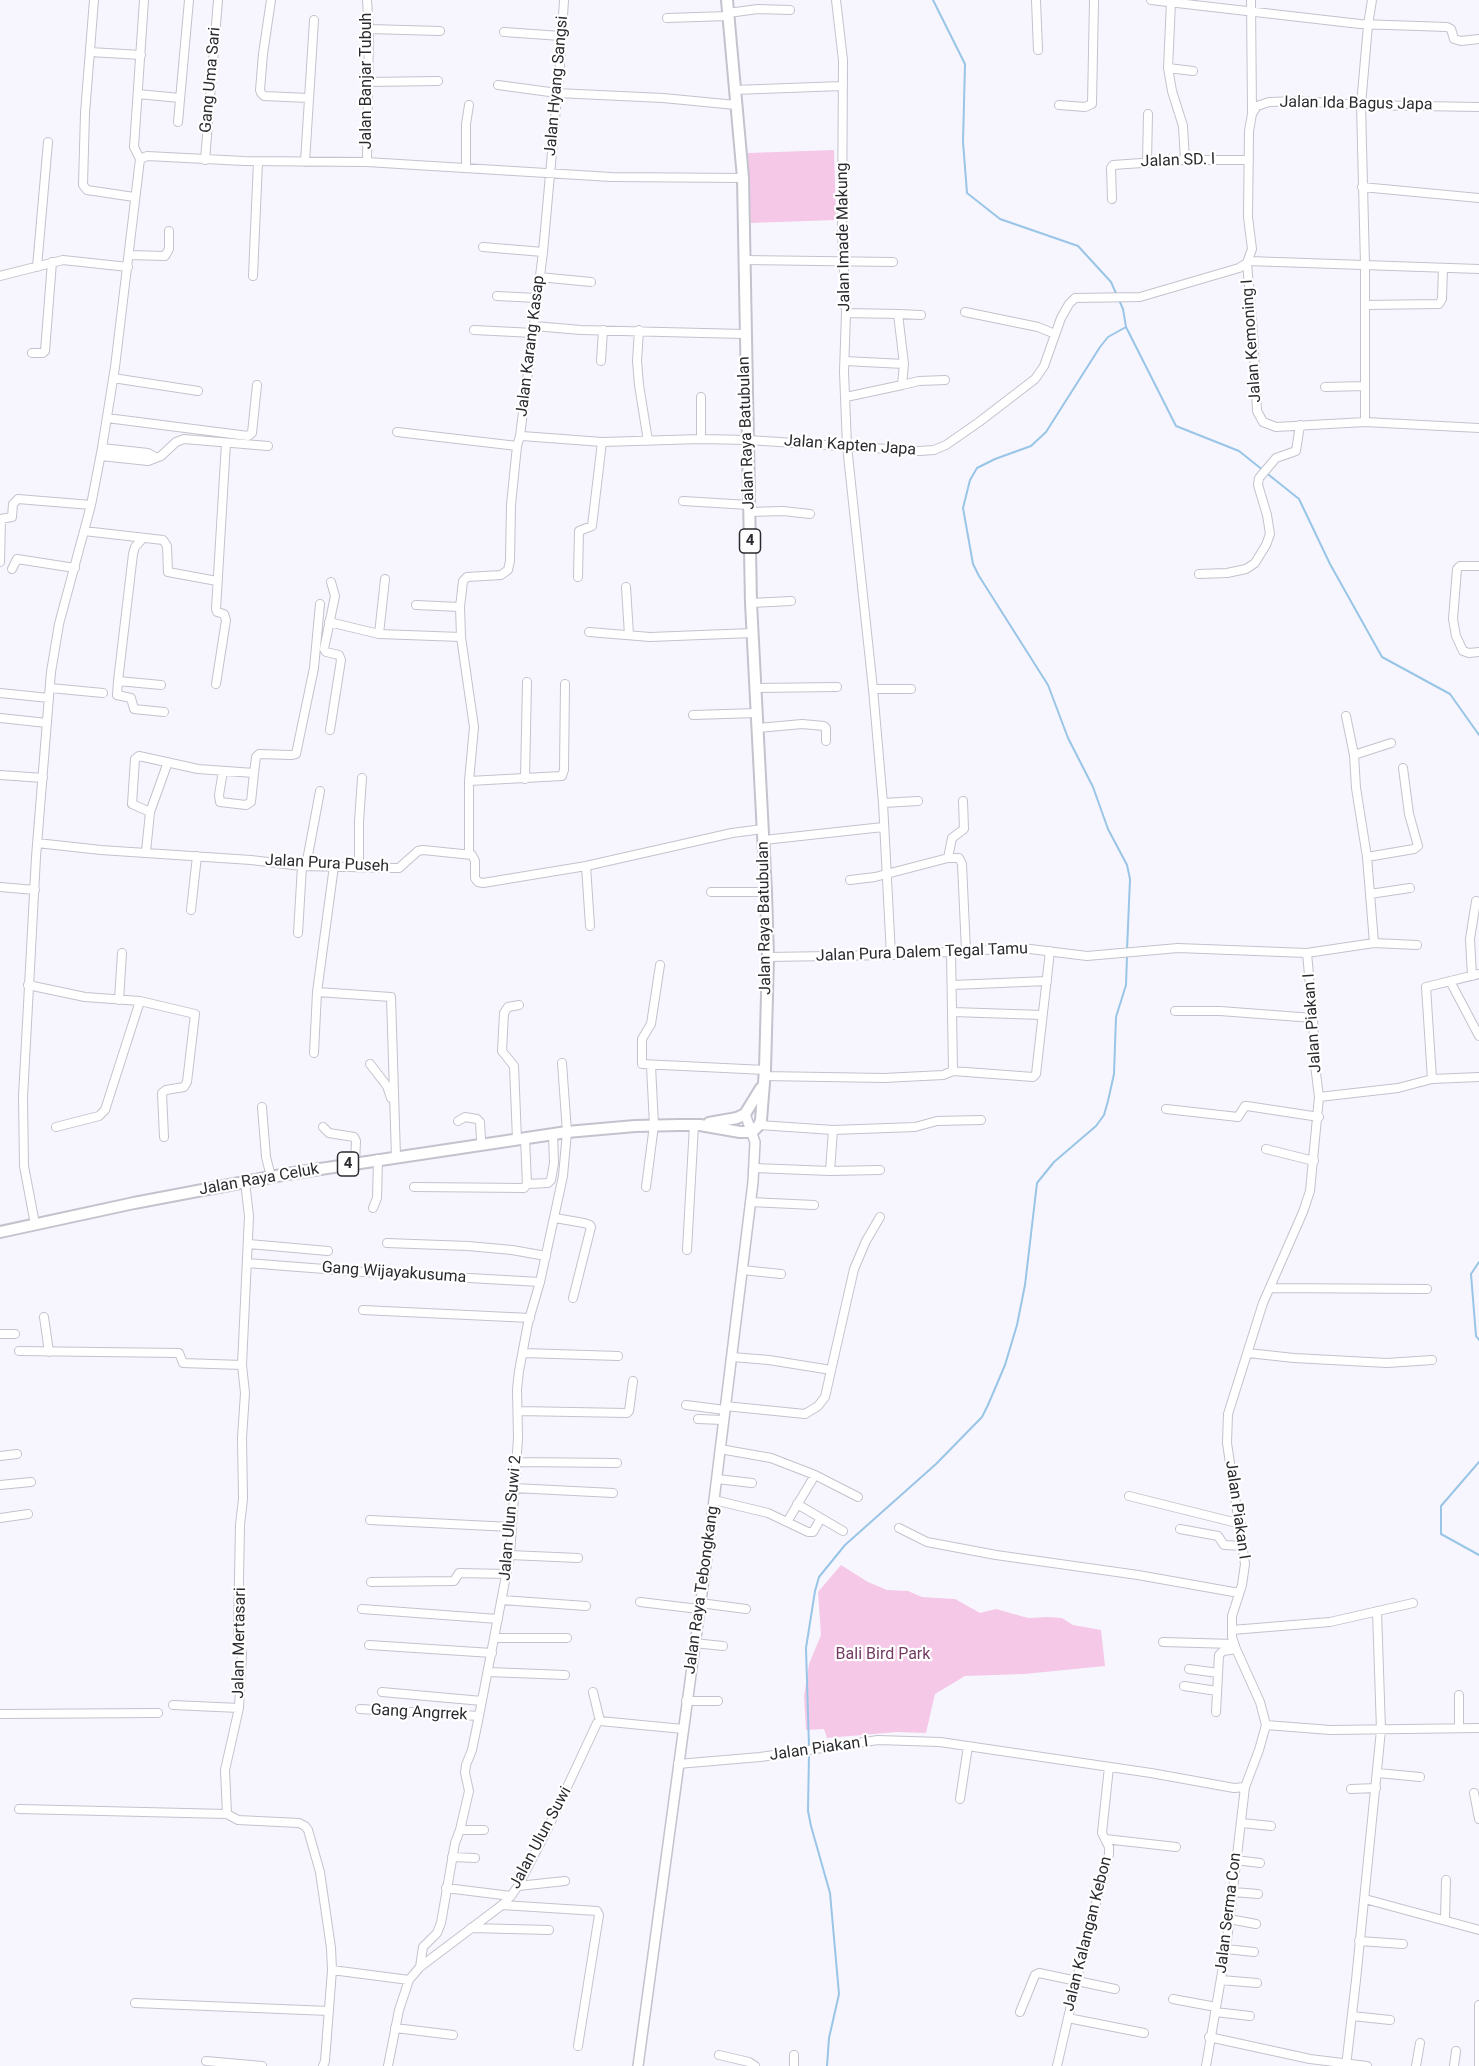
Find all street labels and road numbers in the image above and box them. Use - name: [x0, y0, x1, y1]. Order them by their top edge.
- street label: Jalan Banjar Tubuh: [357, 13, 377, 149]
- street label: Jalan Hyang Sangsi: [541, 15, 573, 157]
- street label: Gang Uma Sari: [197, 26, 225, 134]
- street label: Jalan Ida Bagus Japa: [1279, 93, 1433, 115]
- street label: Jalan SD. I: [1140, 150, 1216, 172]
- street label: Jalan Imade Makung: [833, 162, 855, 312]
- street label: Jalan Karang Kasap: [513, 274, 549, 418]
- street label: Jalan Kemoning I: [1238, 279, 1266, 403]
- street label: Jalan Raya Batubulan: [735, 356, 759, 510]
- street label: Jalan Kapten Japa: [783, 432, 917, 460]
- road number: 4: [740, 529, 760, 553]
- street label: Jalan Raya Batubulan: [754, 841, 776, 995]
- street label: Jalan Pura Puseh: [265, 851, 389, 877]
- street label: Jalan Pura Dalem Tegal Tamu: [816, 940, 1028, 966]
- street label: Jalan Piakan I: [1300, 973, 1326, 1073]
- road number: 4: [338, 1152, 358, 1176]
- street label: Jalan Raya Celuk: [198, 1160, 320, 1200]
- street label: Gang Wijayakusuma: [321, 1258, 467, 1288]
- street label: Jalan Ulun Suwi 2: [496, 1454, 526, 1582]
- street label: Jalan Piakan I: [1221, 1459, 1253, 1561]
- street label: Jalan Raya Tebongkang: [681, 1505, 723, 1675]
- street label: Jalan Mertasari: [229, 1587, 251, 1699]
- street label: Gang Angrrek: [370, 1701, 468, 1725]
- street label: Jalan Piakan I: [768, 1733, 870, 1765]
- street label: Jalan Ulun Suwi: [506, 1784, 576, 1892]
- street label: Jalan Serma Con: [1212, 1852, 1246, 1974]
- street label: Jalan Kalangan Kebon: [1059, 1855, 1117, 2013]

